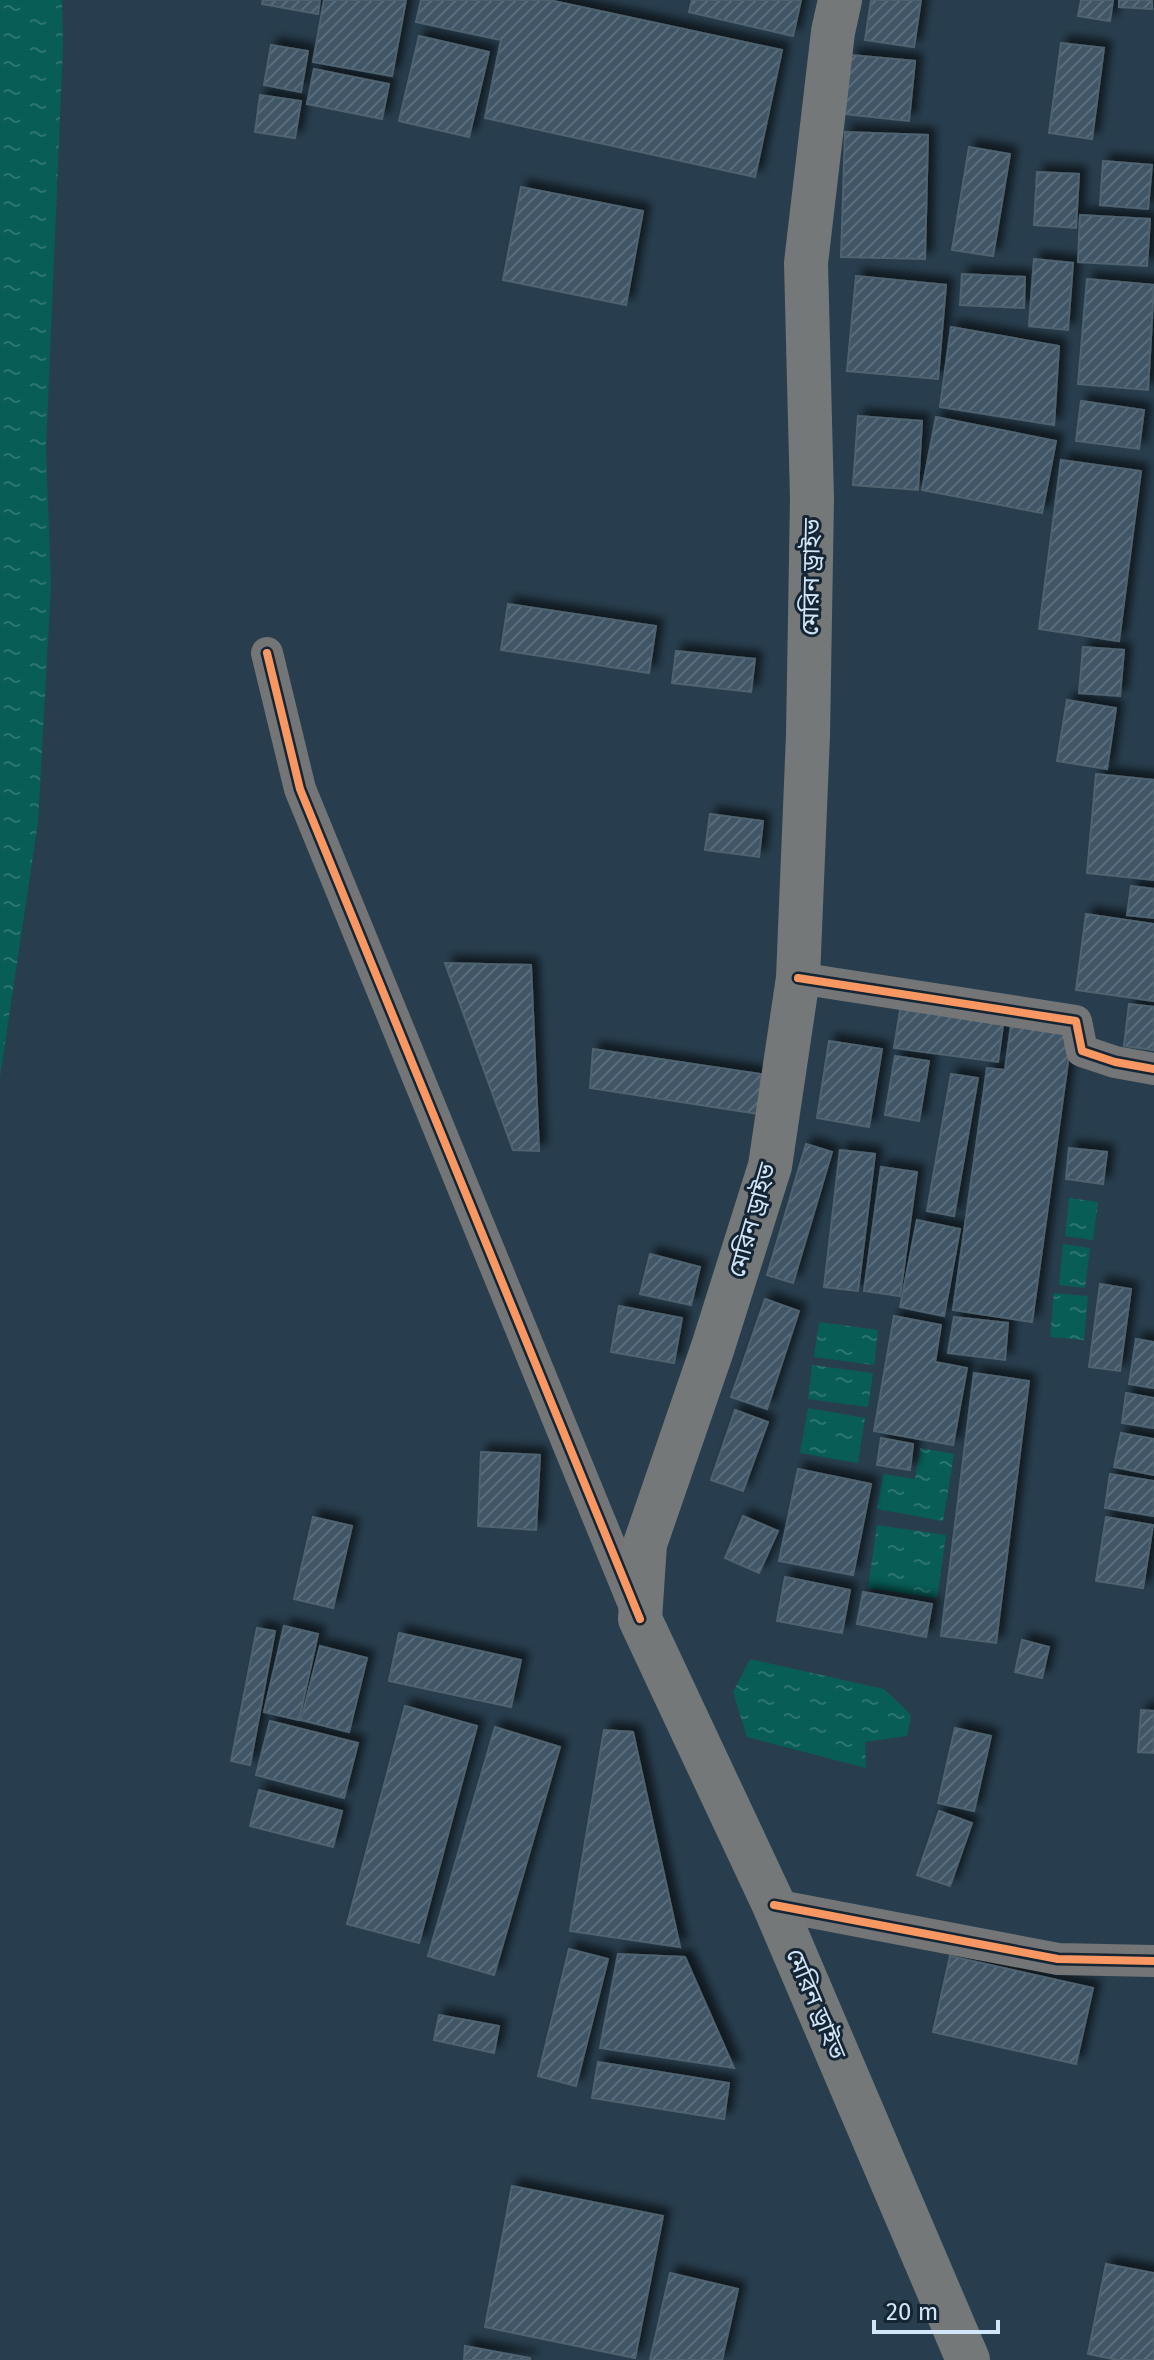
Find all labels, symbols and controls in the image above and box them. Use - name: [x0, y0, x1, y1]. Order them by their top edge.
- street label: মেরিন ড্রাইভ: [796, 517, 826, 636]
- street label: মেরিন ড্রাইভ: [722, 1159, 782, 1280]
- street label: মেরিন ড্রাইভ: [780, 1944, 852, 2065]
- scale bar: [874, 2284, 998, 2334]
- text: 20 m: [886, 2298, 938, 2326]

